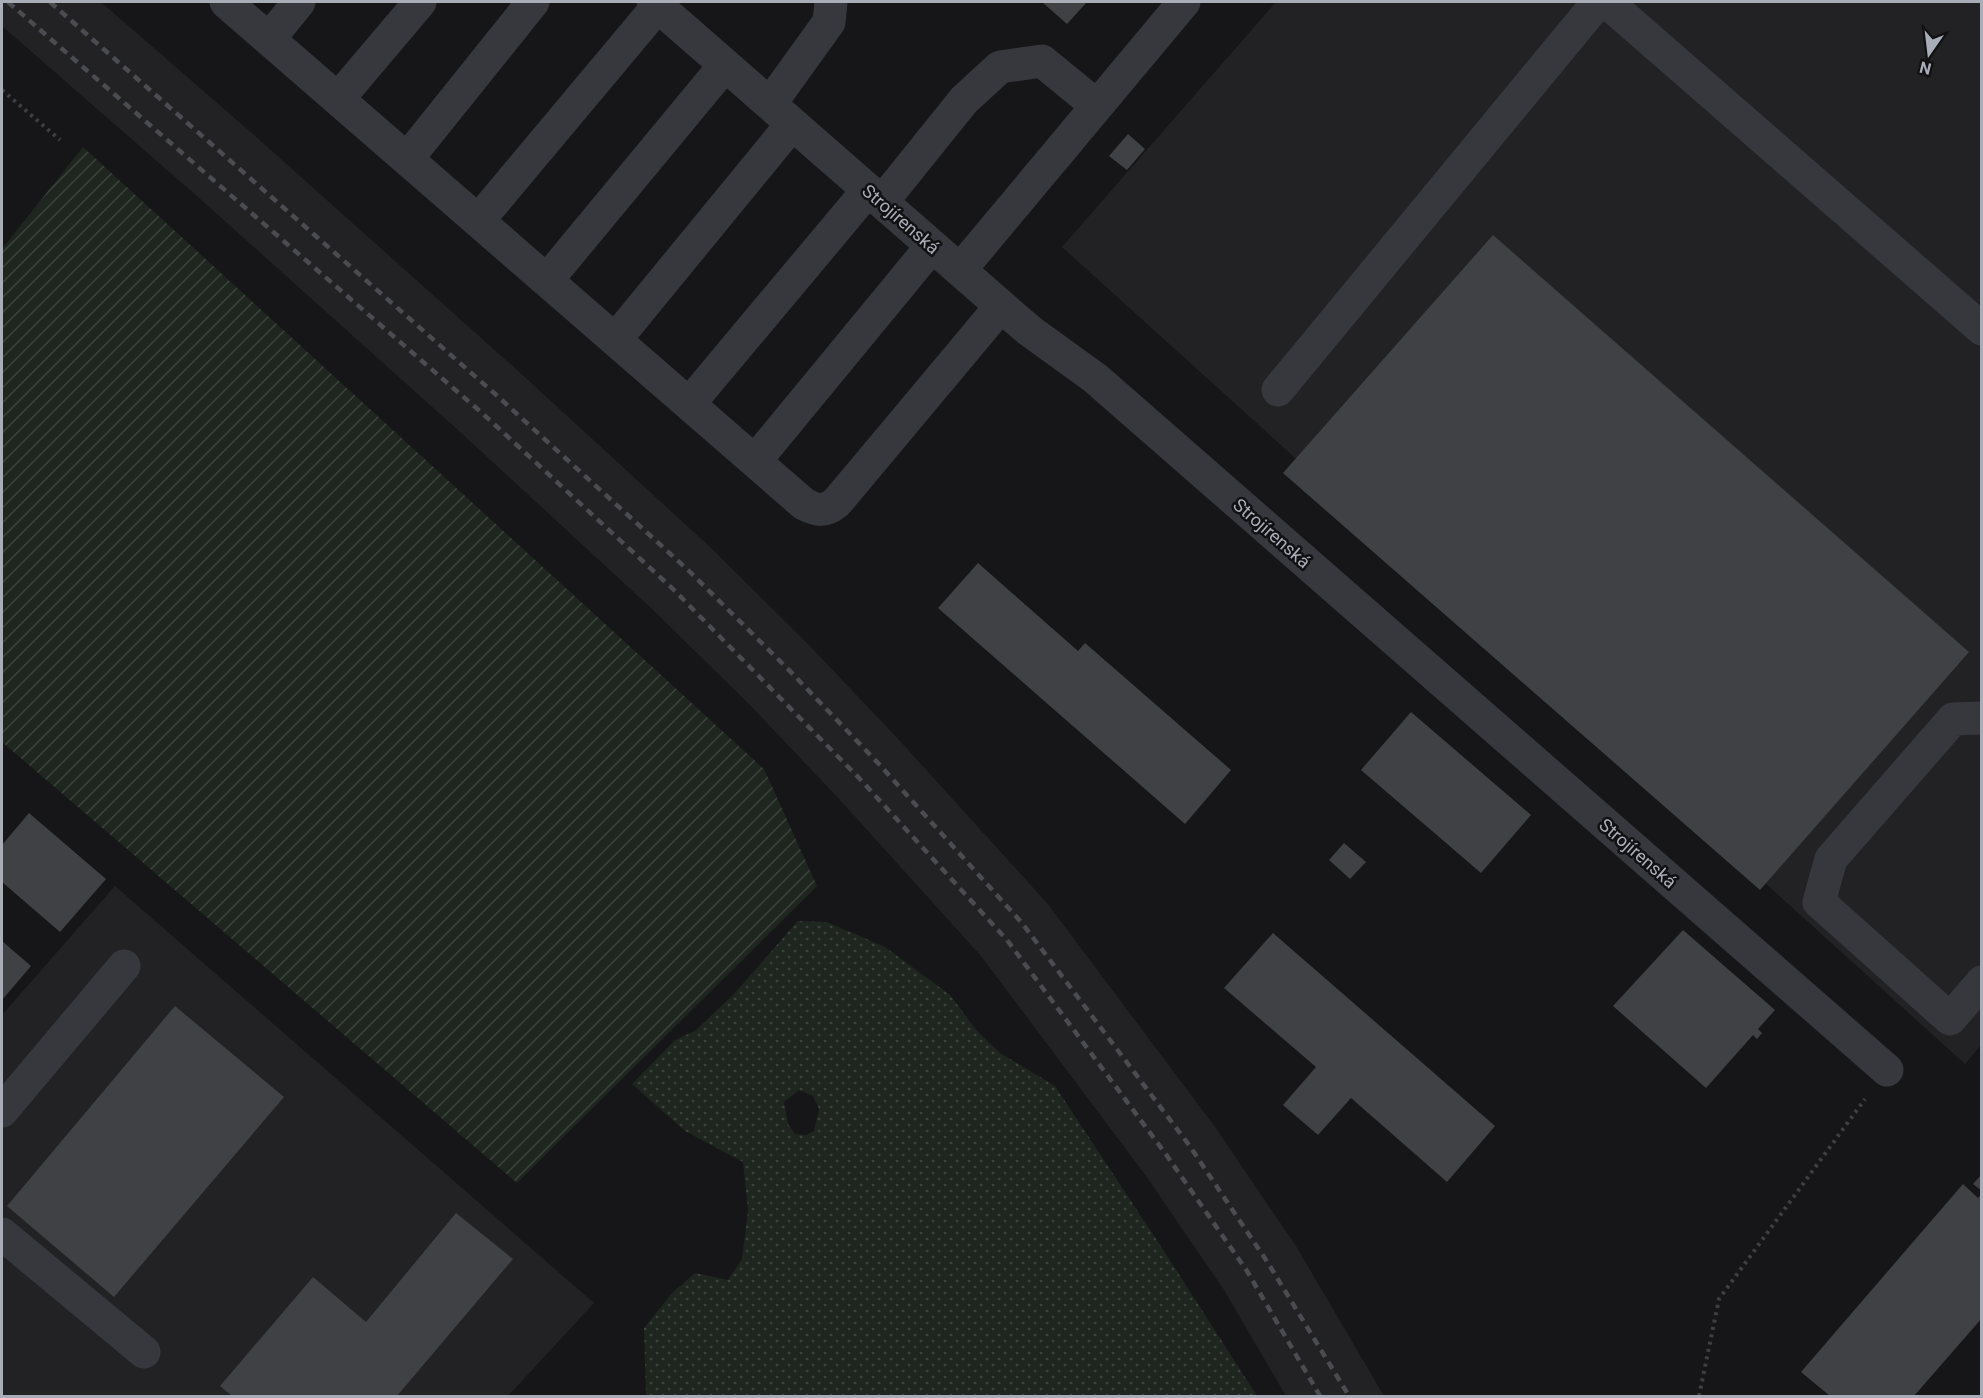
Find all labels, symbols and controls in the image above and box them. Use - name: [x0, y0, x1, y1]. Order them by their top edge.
- north arrow: [1899, 24, 1959, 84]
- text: N: [1918, 57, 1933, 79]
- street label: Strojírenská: [858, 180, 944, 258]
- street label: Strojírenská: [1229, 494, 1315, 572]
- street label: Strojírenská: [1595, 814, 1681, 892]

